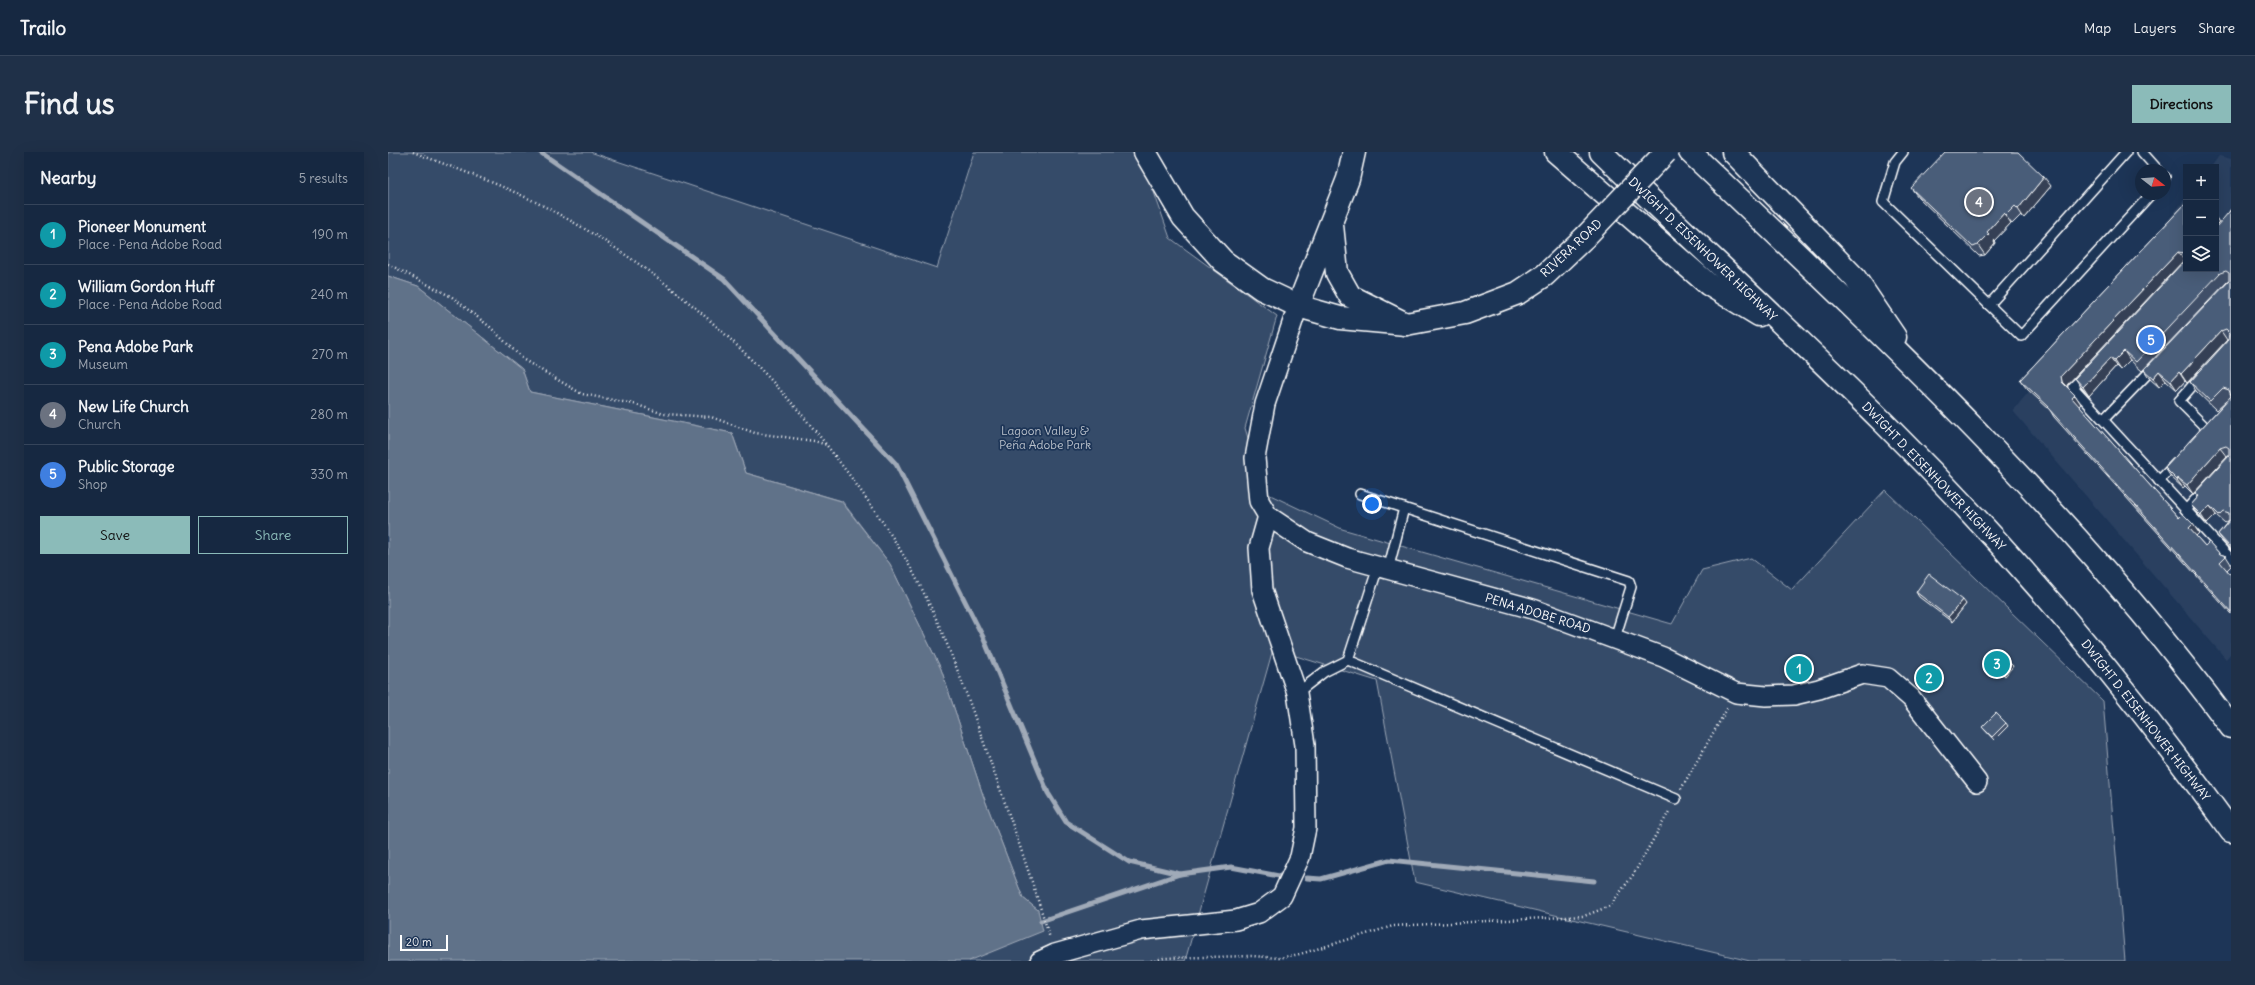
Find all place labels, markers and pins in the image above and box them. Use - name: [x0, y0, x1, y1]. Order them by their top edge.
- pin: 4: [1966, 187, 1992, 217]
- pin: 5: [2138, 325, 2164, 355]
- pin: 3: [1984, 649, 2010, 679]
- pin: 1: [1786, 654, 1812, 684]
- pin: 2: [1916, 663, 1942, 693]

